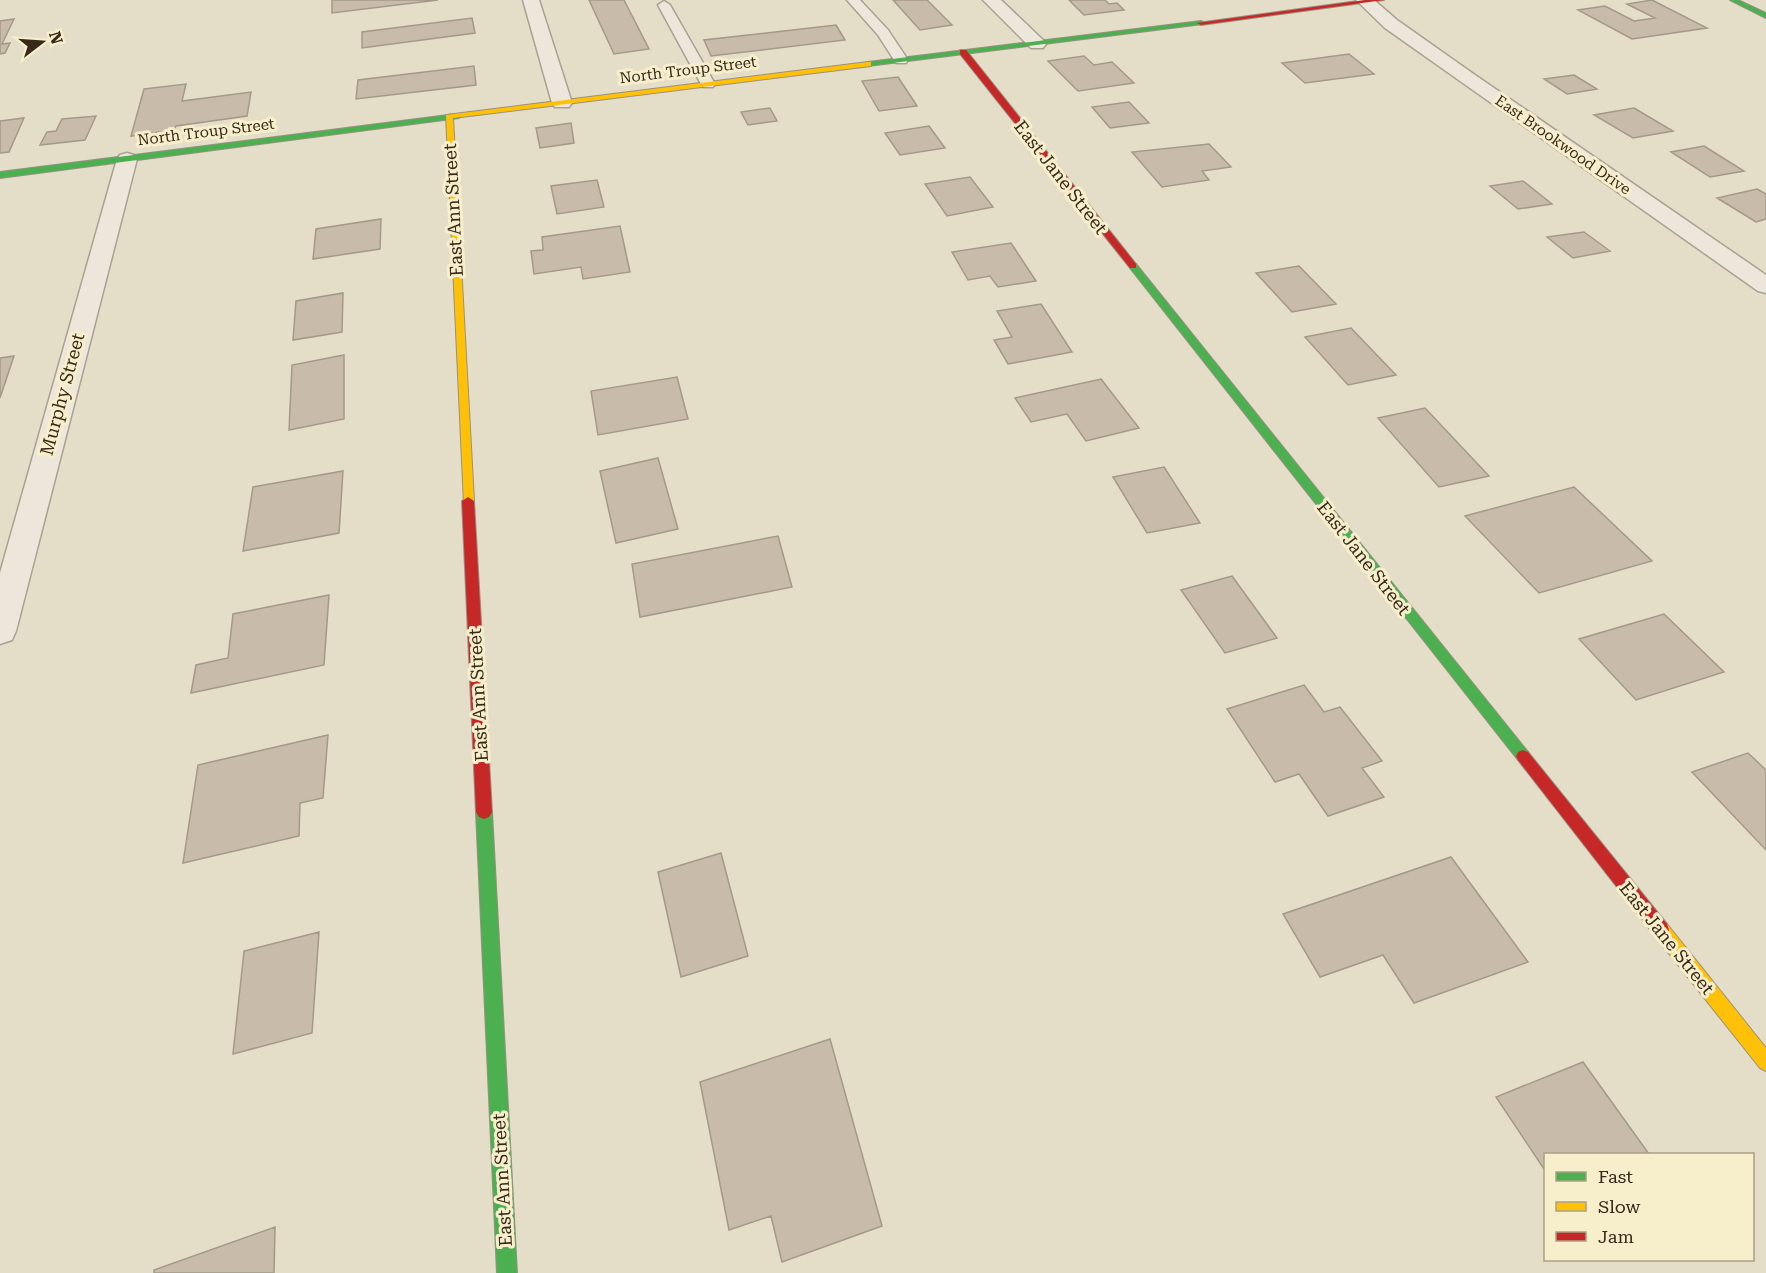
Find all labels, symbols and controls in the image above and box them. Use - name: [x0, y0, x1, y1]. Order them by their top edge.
- north arrow: [12, 12, 72, 72]
- text: N: [45, 29, 67, 46]
- street label: North Troup Street: [619, 53, 758, 87]
- street label: East Brookwood Drive: [1492, 91, 1634, 199]
- street label: North Troup Street: [137, 115, 276, 149]
- street label: East Jane Street: [1010, 116, 1112, 238]
- street label: East Ann Street: [439, 143, 467, 277]
- street label: Murphy Street: [36, 330, 88, 457]
- street label: East Jane Street: [1313, 497, 1415, 619]
- street label: East Ann Street: [464, 628, 492, 762]
- street label: East Jane Street: [1615, 878, 1719, 999]
- street label: East Ann Street: [488, 1113, 516, 1247]
- legend: [1544, 1153, 1754, 1261]
- text: Fast: [1598, 1166, 1633, 1187]
- text: Slow: [1598, 1196, 1640, 1217]
- text: Jam: [1598, 1226, 1634, 1247]

